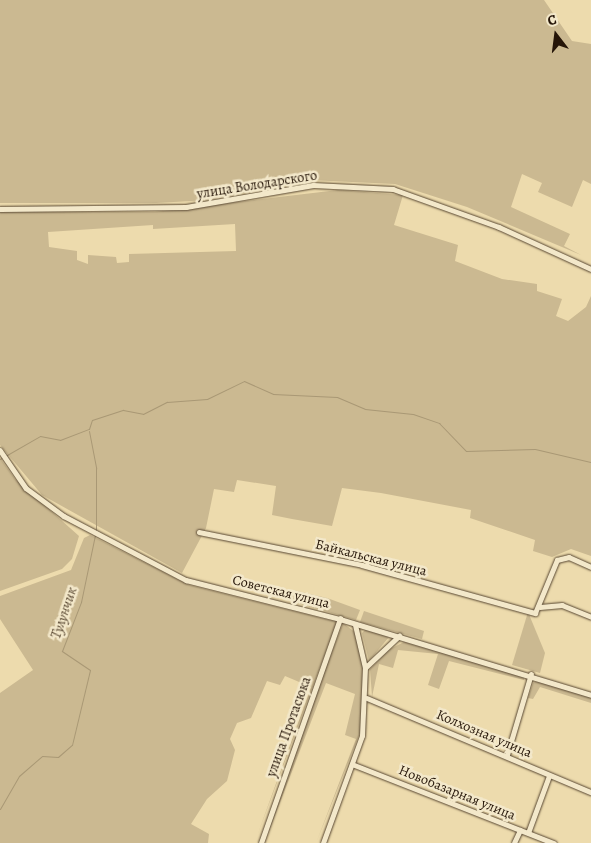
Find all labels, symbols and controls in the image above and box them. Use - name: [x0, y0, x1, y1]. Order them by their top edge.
- north arrow: [531, 10, 581, 60]
- text: С: [545, 10, 559, 30]
- street label: улица Володарского: [196, 167, 318, 203]
- street label: Байкальская улица: [314, 536, 428, 580]
- street label: Советская улица: [231, 572, 331, 612]
- water label: Тулунчик: [47, 585, 81, 641]
- street label: улица Протасюка: [263, 675, 315, 779]
- street label: Колхозная улица: [434, 706, 534, 762]
- street label: Новобазарная улица: [396, 762, 518, 824]

